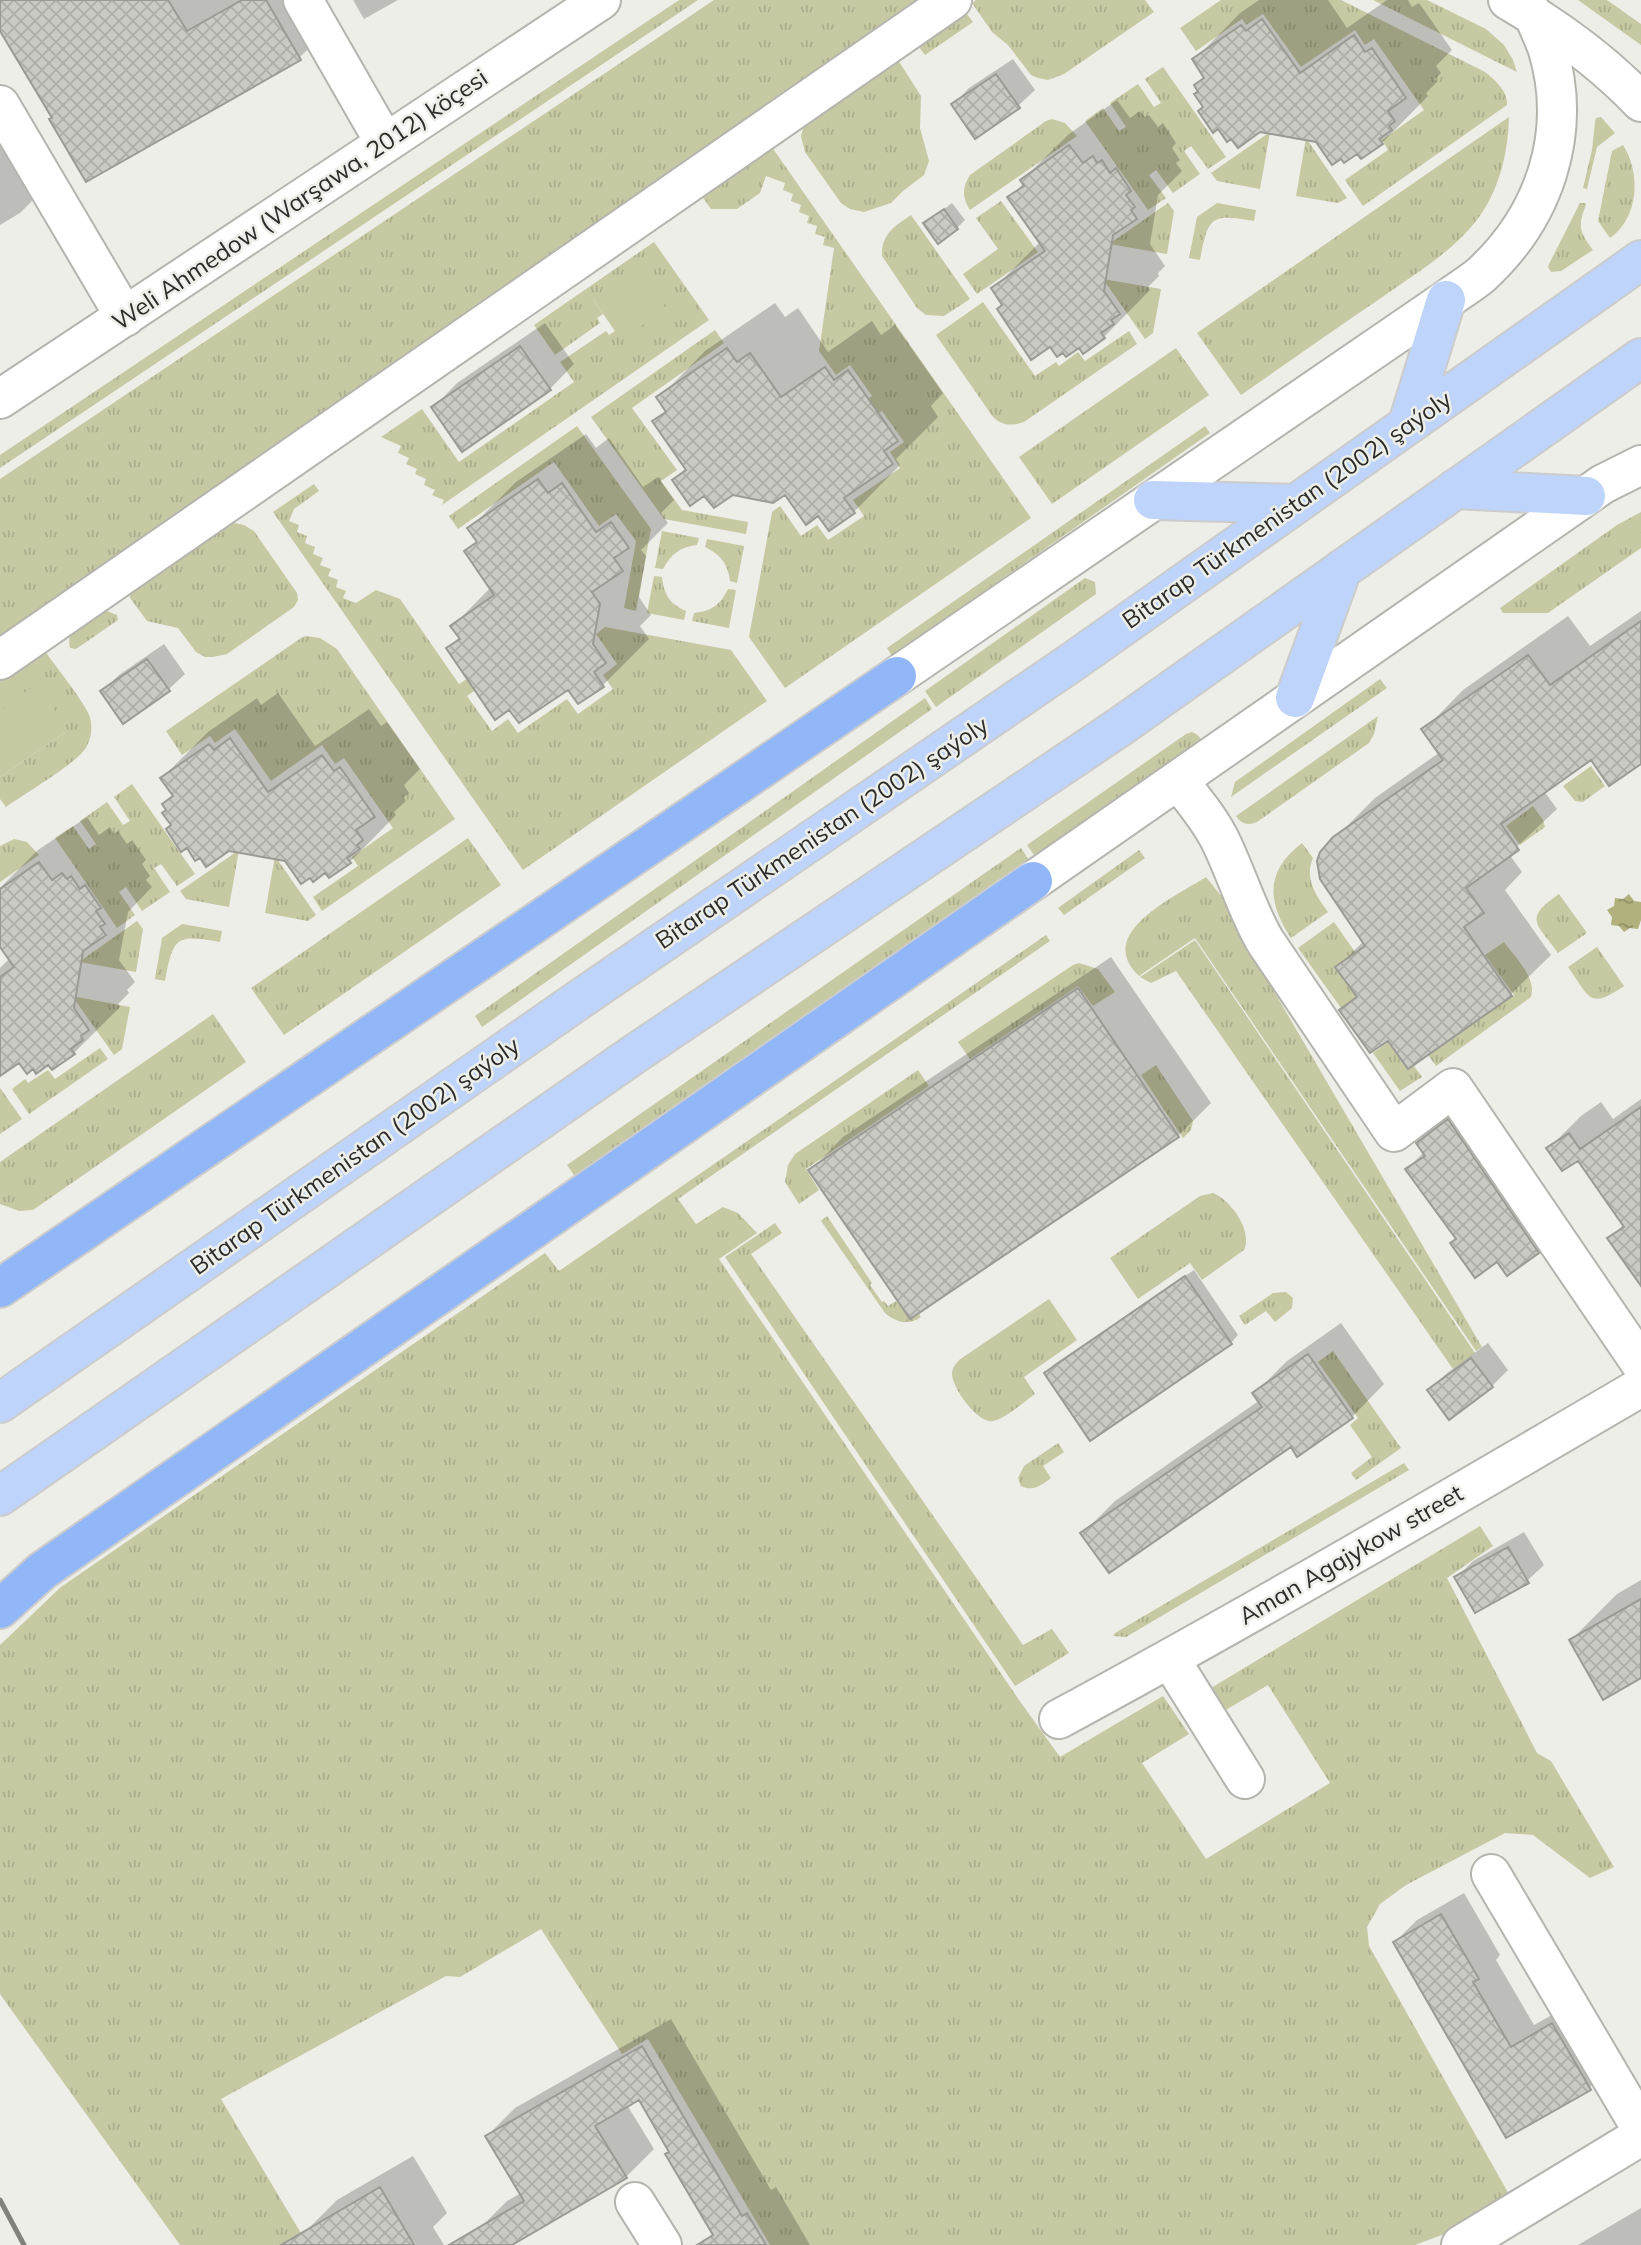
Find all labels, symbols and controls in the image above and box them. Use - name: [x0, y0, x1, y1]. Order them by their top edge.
- street label: Weli Ahmedow (Warşawa, 2012) köçesi: [106, 62, 493, 336]
- street label: Bitarap Türkmenistan (2002) şaýoly: [1116, 383, 1457, 635]
- street label: Bitarap Türkmenistan (2002) şaýoly: [649, 709, 994, 955]
- street label: Bitarap Türkmenistan (2002) şaýoly: [184, 1029, 525, 1281]
- street label: Aman Agajykow street: [1233, 1478, 1468, 1631]

